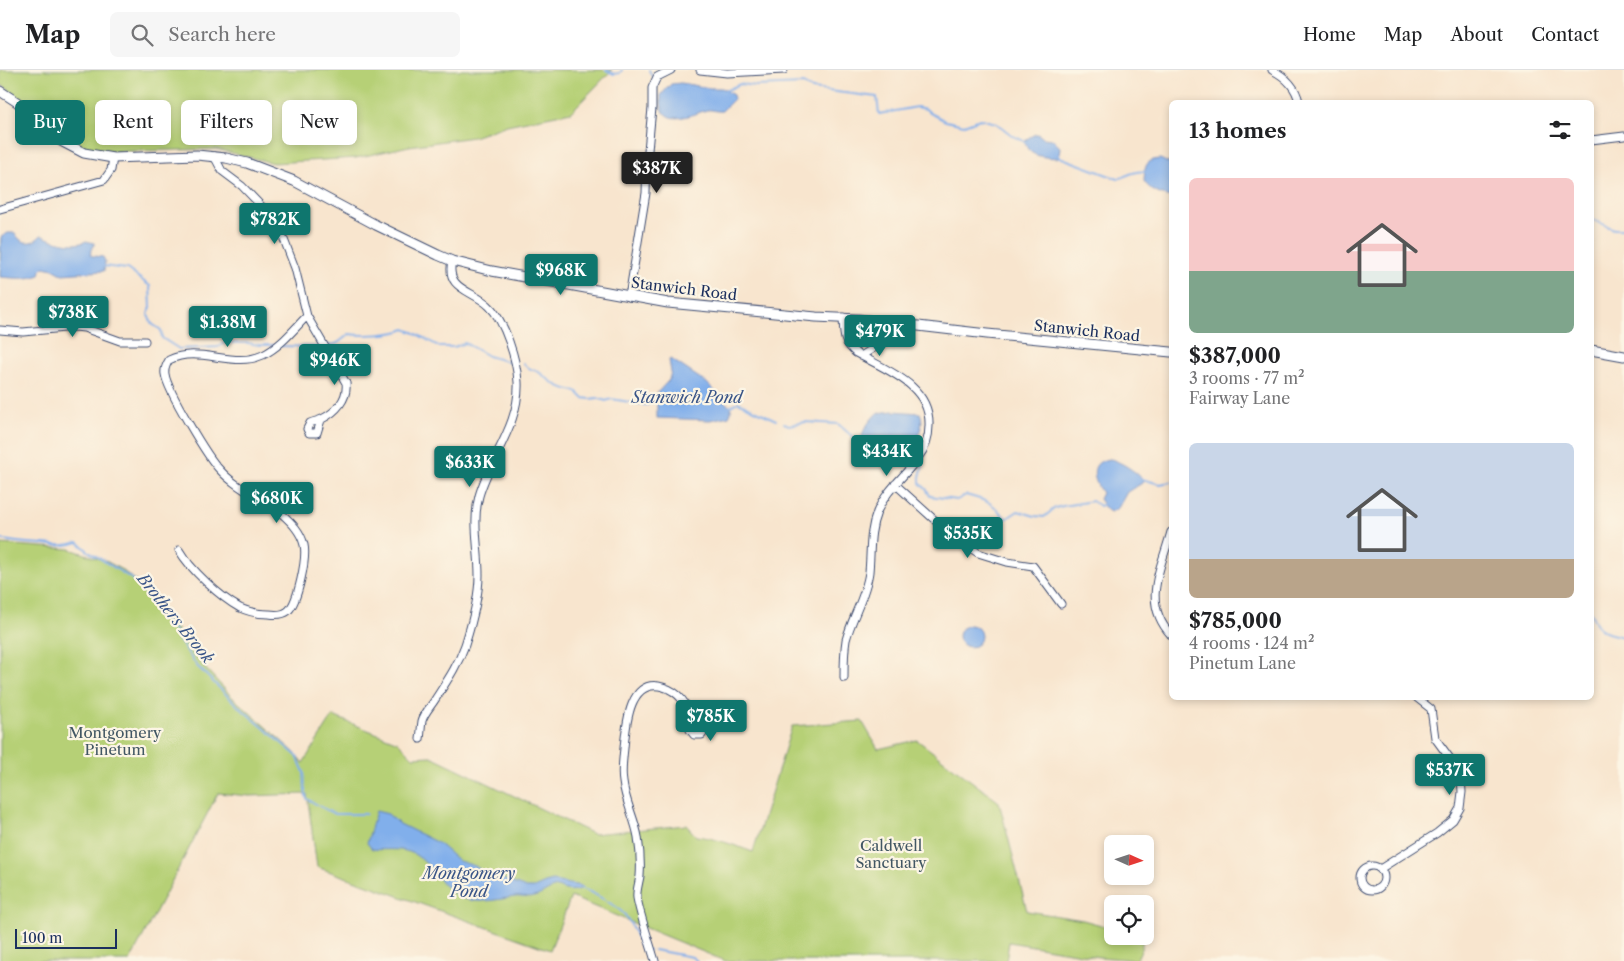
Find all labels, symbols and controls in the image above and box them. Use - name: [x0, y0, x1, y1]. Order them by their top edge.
- search box: [110, 12, 460, 57]
- text: Map: [25, 20, 80, 49]
- icon: search: [128, 21, 156, 49]
- text: Search here: [168, 23, 276, 46]
- text: Home: [1303, 24, 1356, 46]
- text: Map: [1384, 24, 1422, 46]
- text: About: [1450, 24, 1503, 46]
- text: Contact: [1531, 24, 1599, 46]
- chip: Buy: [15, 100, 85, 145]
- chip: Rent: [95, 100, 171, 145]
- chip: Filters: [181, 100, 272, 145]
- chip: New: [282, 100, 357, 145]
- icon: filters: [1546, 116, 1574, 144]
- text: 13 homes: [1189, 118, 1287, 143]
- pin: $387K: [622, 152, 692, 194]
- text: $387K: [633, 158, 681, 178]
- pin: $782K: [240, 202, 310, 245]
- text: $782K: [250, 209, 300, 229]
- icon: home: [1337, 210, 1427, 300]
- pin: $968K: [526, 254, 596, 296]
- text: $968K: [536, 260, 586, 280]
- street label: Stanwich Road: [630, 273, 738, 304]
- pin: $738K: [38, 296, 108, 338]
- text: $738K: [49, 302, 97, 322]
- pin: $1.38M: [187, 306, 269, 348]
- text: $1.38M: [200, 312, 256, 332]
- pin: $479K: [845, 314, 915, 357]
- street label: Stanwich Road: [1033, 315, 1141, 346]
- text: $479K: [855, 321, 905, 341]
- text: $387,000: [1189, 343, 1281, 368]
- pin: $946K: [300, 344, 370, 386]
- text: $946K: [310, 350, 360, 370]
- text: 3 rooms · 77 m²: [1189, 368, 1305, 388]
- water label: Stanwich Pond: [631, 387, 744, 407]
- text: Fairway Lane: [1189, 388, 1290, 408]
- pin: $434K: [852, 434, 922, 477]
- text: $434K: [862, 441, 912, 461]
- pin: $633K: [435, 446, 505, 488]
- text: $633K: [445, 452, 495, 472]
- icon: home: [1337, 475, 1427, 565]
- pin: $680K: [242, 482, 312, 524]
- text: $680K: [251, 488, 303, 508]
- pin: $535K: [933, 516, 1003, 559]
- text: $535K: [944, 523, 992, 543]
- water label: Brothers Brook: [132, 567, 219, 668]
- text: $785,000: [1189, 608, 1282, 633]
- text: 4 rooms · 124 m²: [1189, 633, 1314, 653]
- text: Pinetum Lane: [1189, 653, 1296, 673]
- pin: $785K: [676, 700, 746, 742]
- text: $785K: [687, 706, 735, 726]
- park label: Montgomery Pinetum: [69, 723, 162, 759]
- pin: $537K: [1415, 754, 1485, 796]
- text: $537K: [1426, 760, 1474, 780]
- north arrow: [1104, 835, 1154, 885]
- map controls: [1104, 835, 1154, 945]
- park label: Caldwell Sanctuary: [855, 836, 927, 872]
- water label: Montgomery Pond: [421, 863, 515, 901]
- button: locate: [1104, 895, 1154, 945]
- scale bar: [15, 926, 118, 949]
- text: 100 m: [22, 929, 62, 947]

